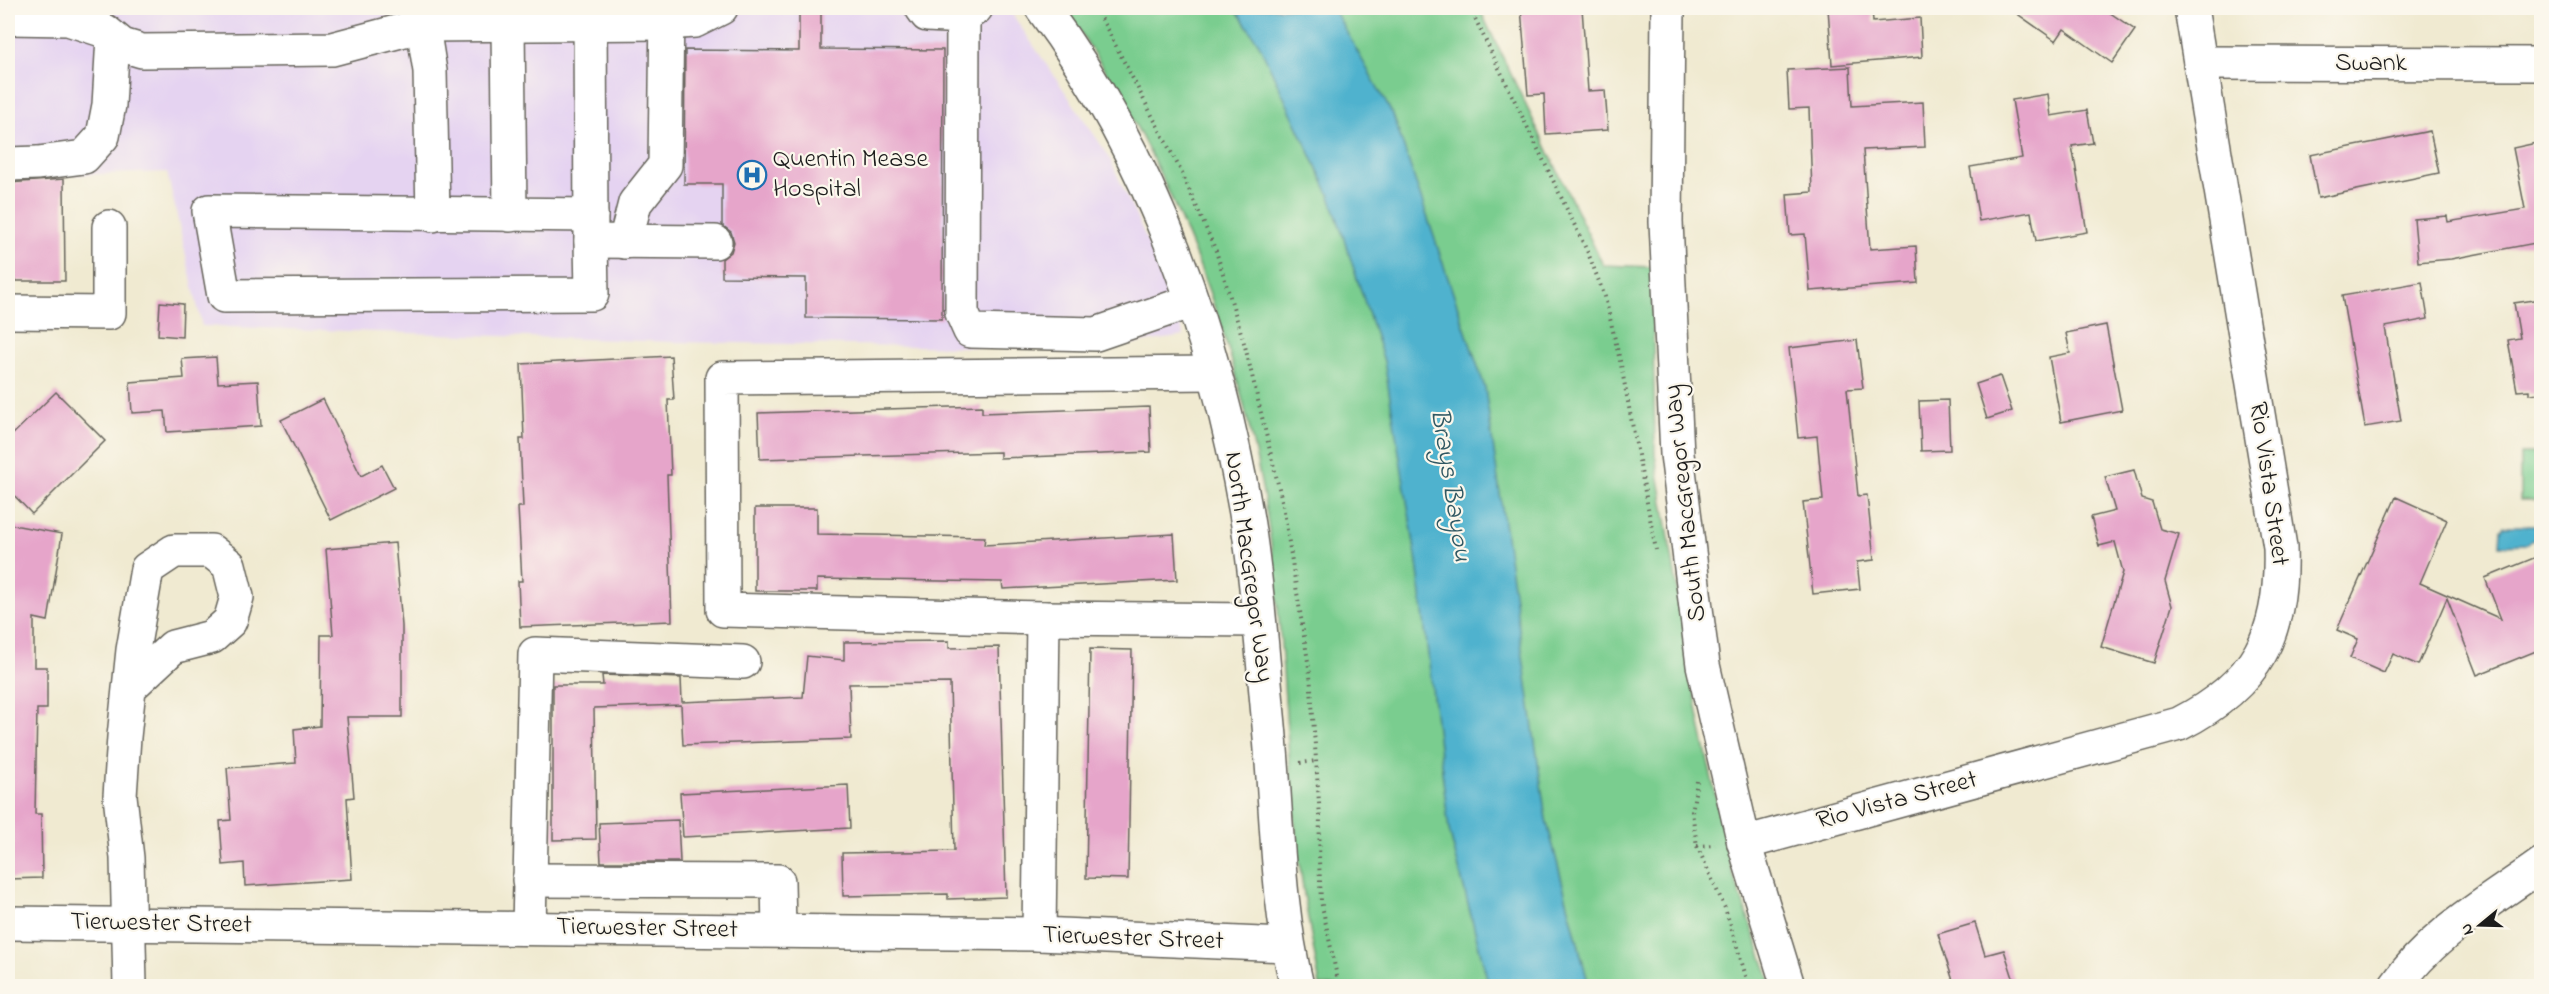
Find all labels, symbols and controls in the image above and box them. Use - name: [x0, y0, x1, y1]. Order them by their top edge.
- street label: Swank: [2335, 45, 2408, 83]
- place label: Quentin Mease Hospital: [773, 141, 928, 209]
- hospital icon: Quentin Mease Hospital: [736, 159, 768, 191]
- street label: South MacGregor Way: [1655, 382, 1717, 624]
- street label: Rio Vista Street: [2238, 400, 2298, 569]
- water label: Brays Bayou: [1419, 406, 1481, 564]
- street label: North MacGregor Way: [1213, 449, 1283, 685]
- street label: Rio Vista Street: [1812, 761, 1982, 841]
- north arrow: [2450, 895, 2510, 955]
- street label: Tierwester Street: [70, 903, 252, 945]
- street label: Tierwester Street: [556, 908, 738, 950]
- street label: Tierwester Street: [1042, 917, 1225, 961]
- text: N: [2455, 920, 2481, 938]

